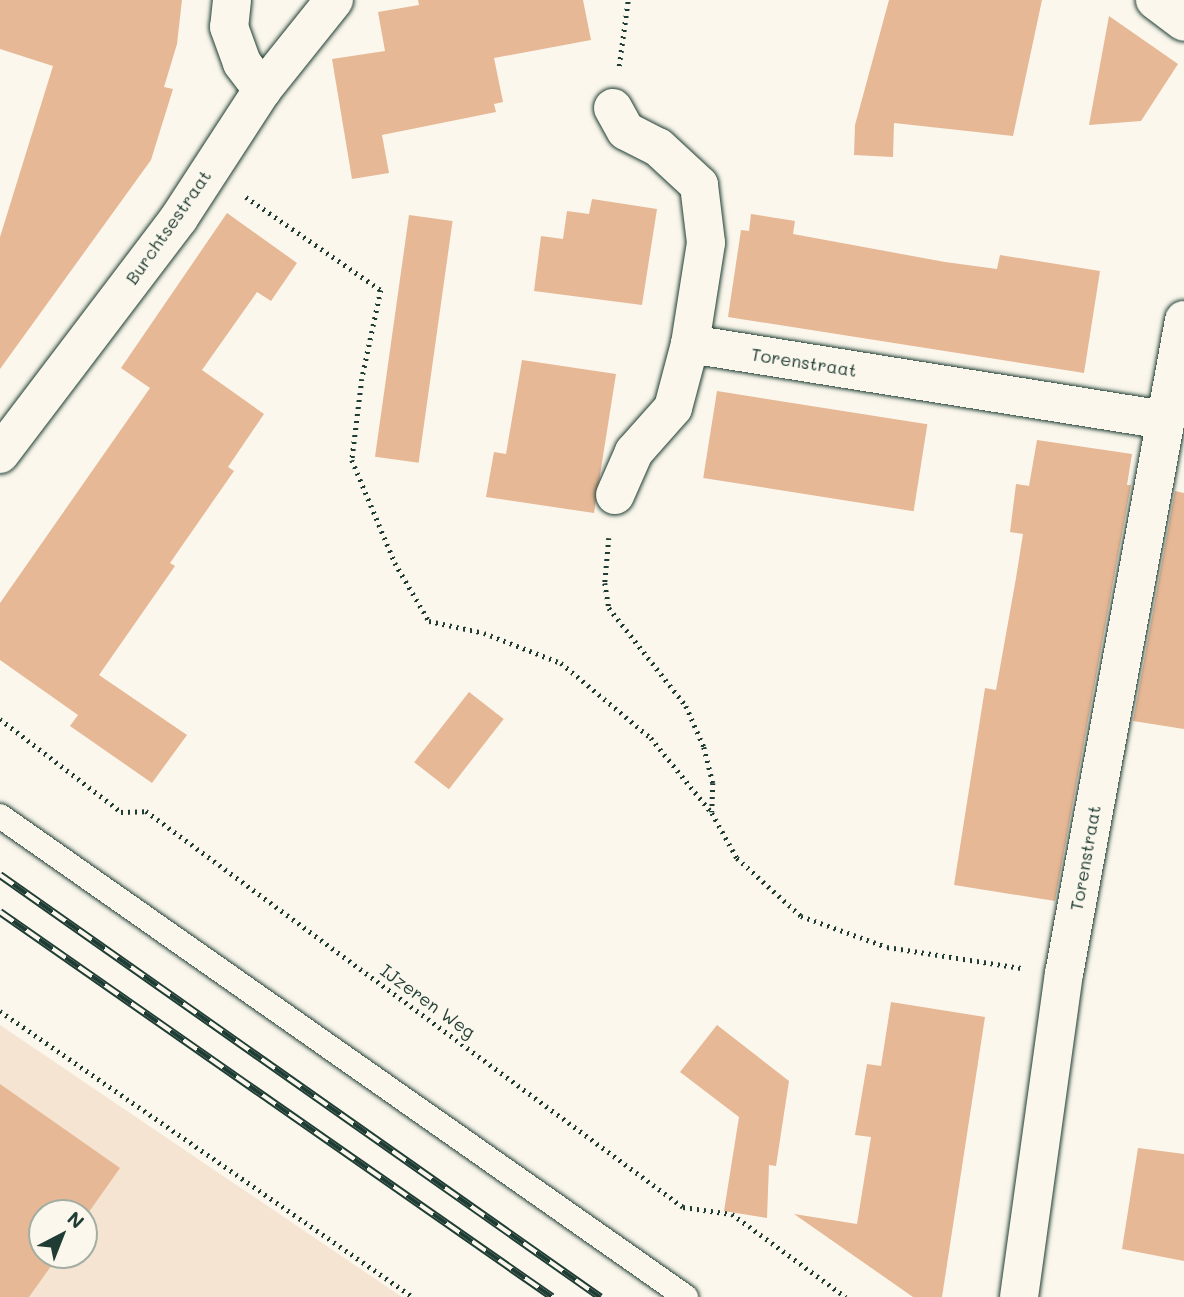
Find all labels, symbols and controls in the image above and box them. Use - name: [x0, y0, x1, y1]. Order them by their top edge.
- street label: Burchtsestraat: [121, 166, 215, 288]
- street label: Torenstraat: [750, 343, 858, 381]
- street label: Torenstraat: [1065, 803, 1105, 913]
- street label: IJzeren Weg: [376, 959, 480, 1043]
- north arrow: [28, 1199, 98, 1269]
- text: N: [62, 1205, 90, 1234]

